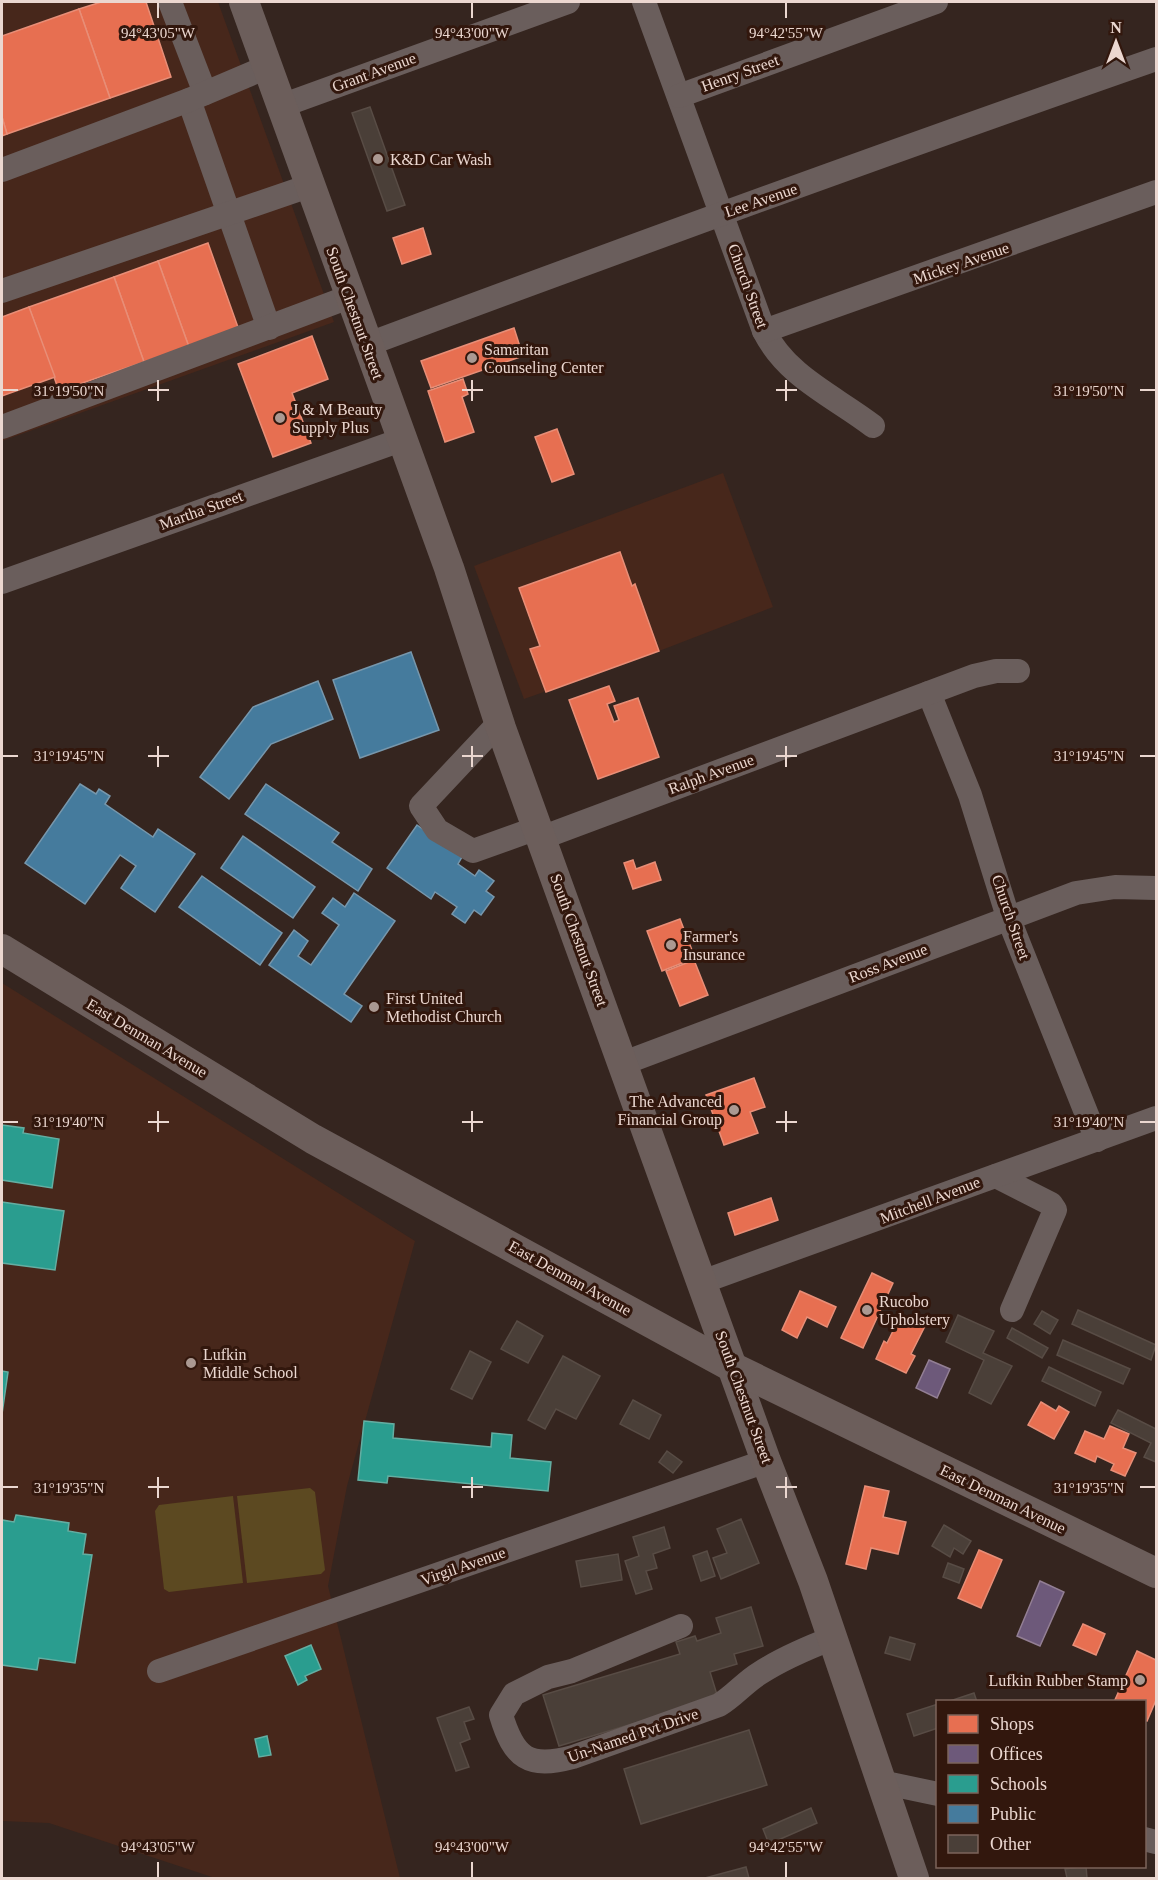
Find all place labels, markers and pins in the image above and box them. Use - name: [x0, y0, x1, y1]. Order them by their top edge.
- place label: K&D Car Wash: [390, 151, 492, 168]
- marker: K&D Car Wash: [371, 152, 385, 166]
- place label: Samaritan Counseling Center: [484, 341, 604, 377]
- marker: Samaritan Counseling Center: [465, 351, 479, 365]
- place label: J & M Beauty Supply Plus: [292, 401, 382, 437]
- marker: J & M Beauty Supply Plus: [273, 411, 287, 425]
- place label: Farmer's Insurance: [683, 928, 745, 963]
- marker: Farmer's Insurance: [664, 938, 678, 952]
- place label: First United Methodist Church: [386, 990, 502, 1025]
- marker: First United Methodist Church: [367, 1000, 381, 1014]
- place label: The Advanced Financial Group: [618, 1093, 722, 1129]
- marker: The Advanced Financial Group: [727, 1103, 741, 1117]
- place label: Rucobo Upholstery: [879, 1293, 950, 1329]
- marker: Rucobo Upholstery: [860, 1303, 874, 1317]
- place label: Lufkin Middle School: [203, 1346, 298, 1381]
- marker: Lufkin Middle School: [184, 1356, 198, 1370]
- place label: Lufkin Rubber Stamp: [988, 1672, 1128, 1690]
- marker: Lufkin Rubber Stamp: [1133, 1673, 1147, 1687]

